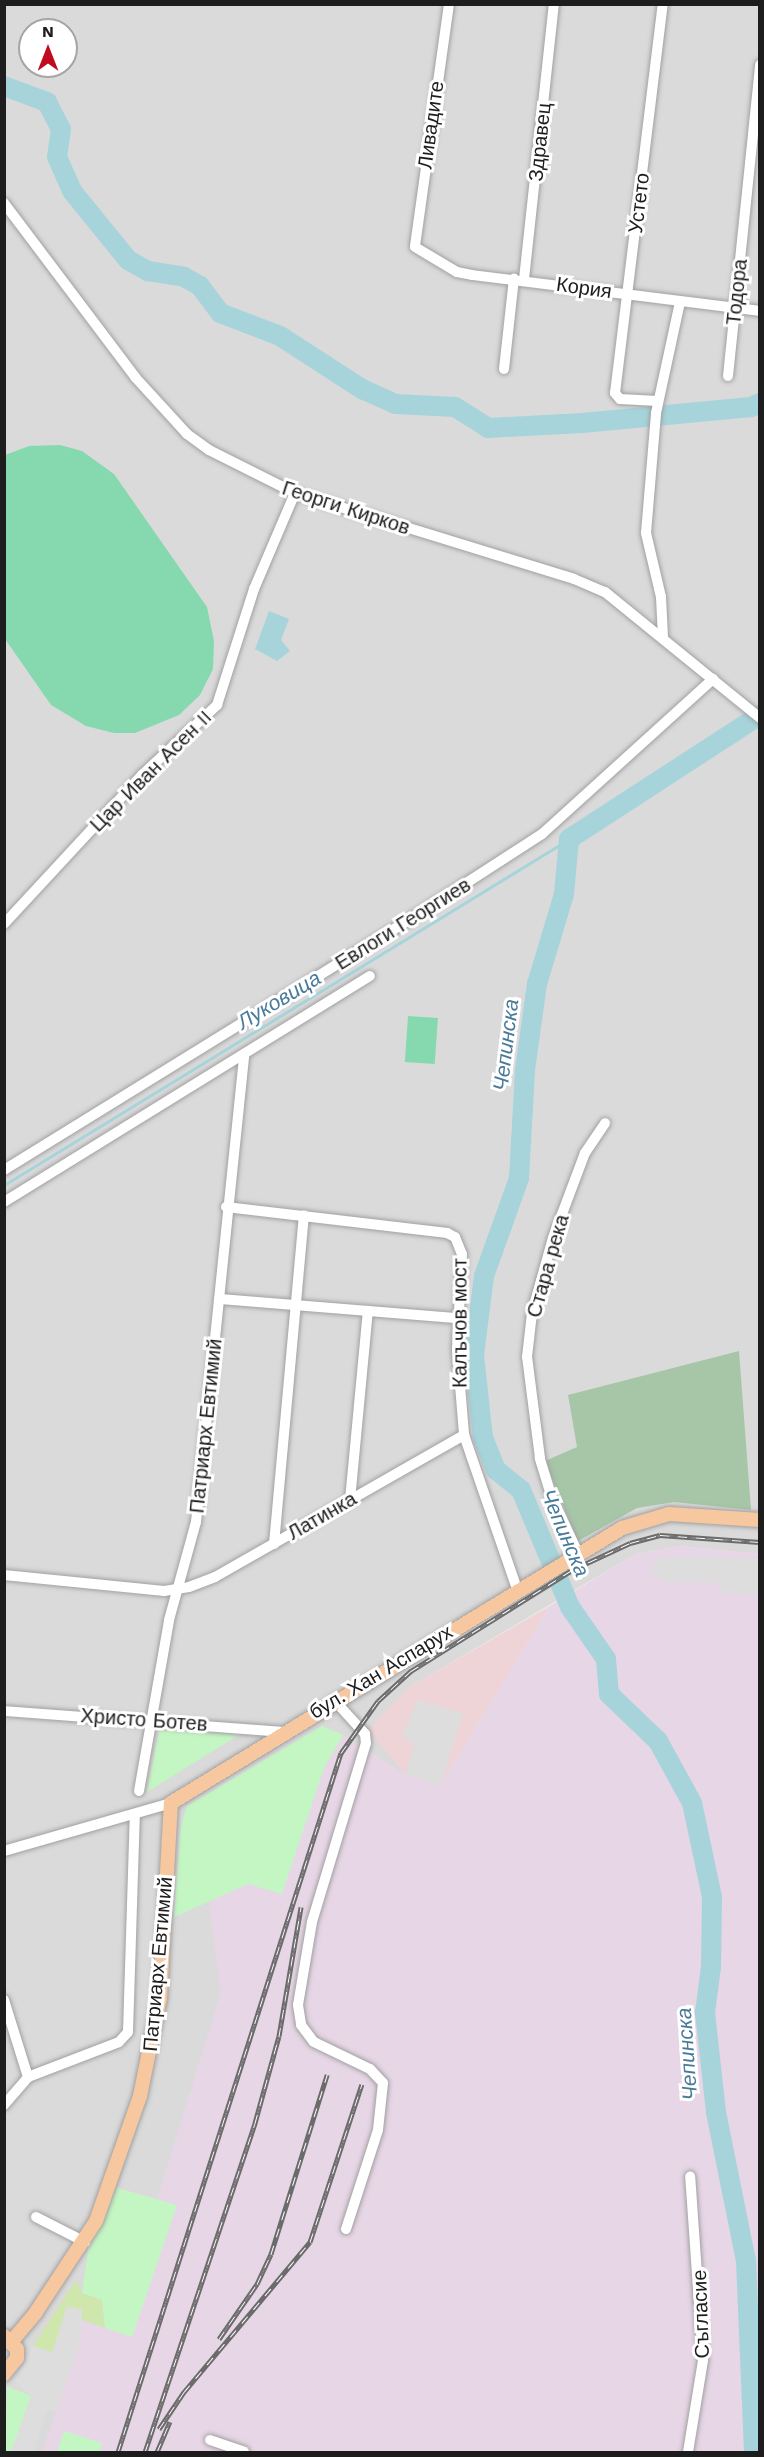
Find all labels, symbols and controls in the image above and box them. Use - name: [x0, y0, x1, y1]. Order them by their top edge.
- north arrow: [18, 18, 78, 78]
- text: N: [42, 22, 54, 41]
- street label: Ливадите: [413, 79, 449, 171]
- street label: Здравец: [524, 101, 556, 183]
- street label: Устето: [623, 171, 655, 235]
- street label: Тодора: [722, 258, 752, 326]
- street label: Кория: [555, 272, 613, 304]
- street label: Георги Кирков: [279, 476, 413, 540]
- street label: Цар Иван Асен II: [85, 705, 217, 837]
- street label: Евлоги Георгиев: [331, 873, 475, 975]
- water label: Луковица: [233, 965, 325, 1035]
- water label: Чепинска: [488, 997, 524, 1093]
- street label: Стара река: [522, 1212, 574, 1320]
- street label: Калъчов мост: [448, 1258, 472, 1388]
- street label: Патриарх Евтимий: [185, 1338, 227, 1514]
- water label: Чепинска: [535, 1485, 595, 1581]
- street label: Латинка: [283, 1487, 361, 1545]
- street label: бул. Хан Аспарух: [305, 1620, 457, 1724]
- street label: Христо Ботев: [80, 1704, 208, 1736]
- street label: Патриарх Евтимий: [138, 1876, 178, 2052]
- water label: Чепинска: [671, 2007, 703, 2101]
- street label: Съгласие: [687, 2269, 715, 2359]

